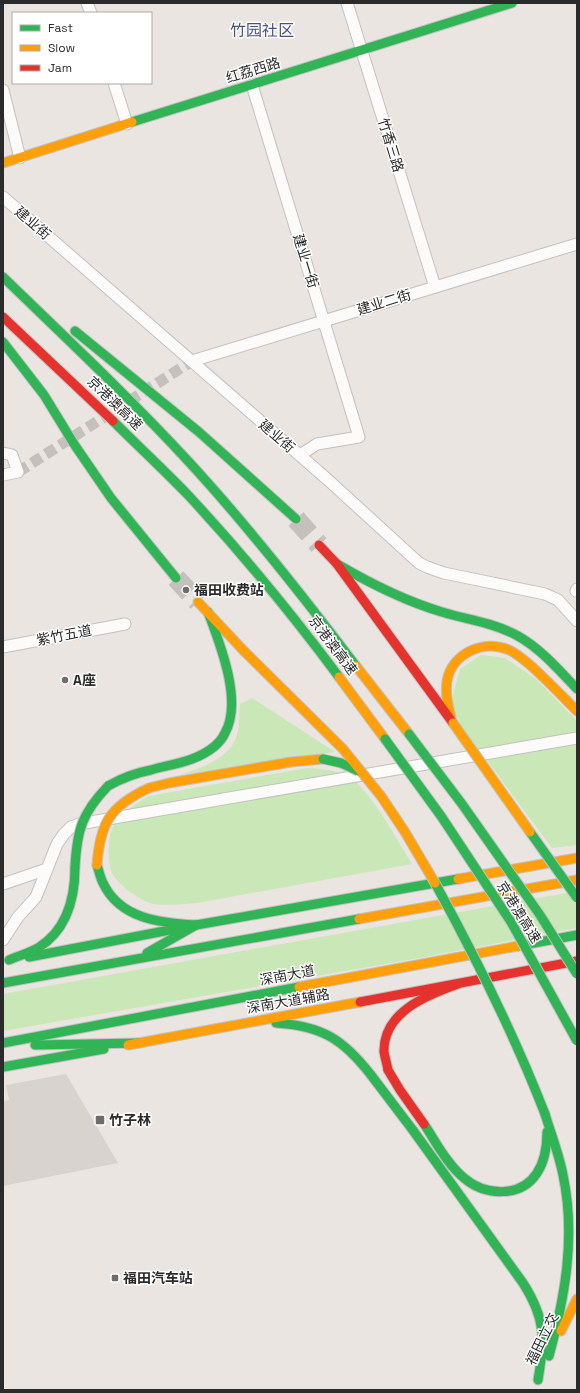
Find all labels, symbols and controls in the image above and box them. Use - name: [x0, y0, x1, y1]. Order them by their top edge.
- legend: [12, 12, 152, 84]
- text: Fast: [48, 20, 73, 36]
- district label: 竹园社区: [230, 20, 294, 41]
- text: Slow: [48, 40, 75, 56]
- street label: 红荔西路: [224, 53, 282, 87]
- text: Jam: [48, 60, 72, 76]
- street label: 竹香三路: [374, 116, 408, 174]
- street label: 建业街: [11, 202, 55, 244]
- street label: 建业一街: [289, 232, 323, 290]
- street label: 建业二街: [355, 285, 413, 319]
- street label: 京港澳高速: [84, 372, 146, 434]
- street label: 建业街: [255, 415, 299, 457]
- place label: 福田收费站: [194, 581, 264, 599]
- marker: 福田收费站: [181, 585, 191, 595]
- street label: 京港澳高速: [305, 612, 361, 678]
- street label: 紫竹五道: [35, 621, 93, 649]
- place label: A座: [73, 671, 96, 689]
- marker: A座: [60, 675, 70, 685]
- street label: 京港澳高速: [493, 878, 545, 946]
- street label: 深南大道: [258, 961, 316, 989]
- street label: 深南大道辅路: [245, 985, 331, 1017]
- place label: 竹子林: [109, 1111, 151, 1129]
- marker: 竹子林: [94, 1114, 106, 1126]
- place label: 福田汽车站: [123, 1269, 193, 1287]
- marker: 福田汽车站: [110, 1273, 120, 1283]
- street label: 福田立交: [522, 1310, 562, 1368]

